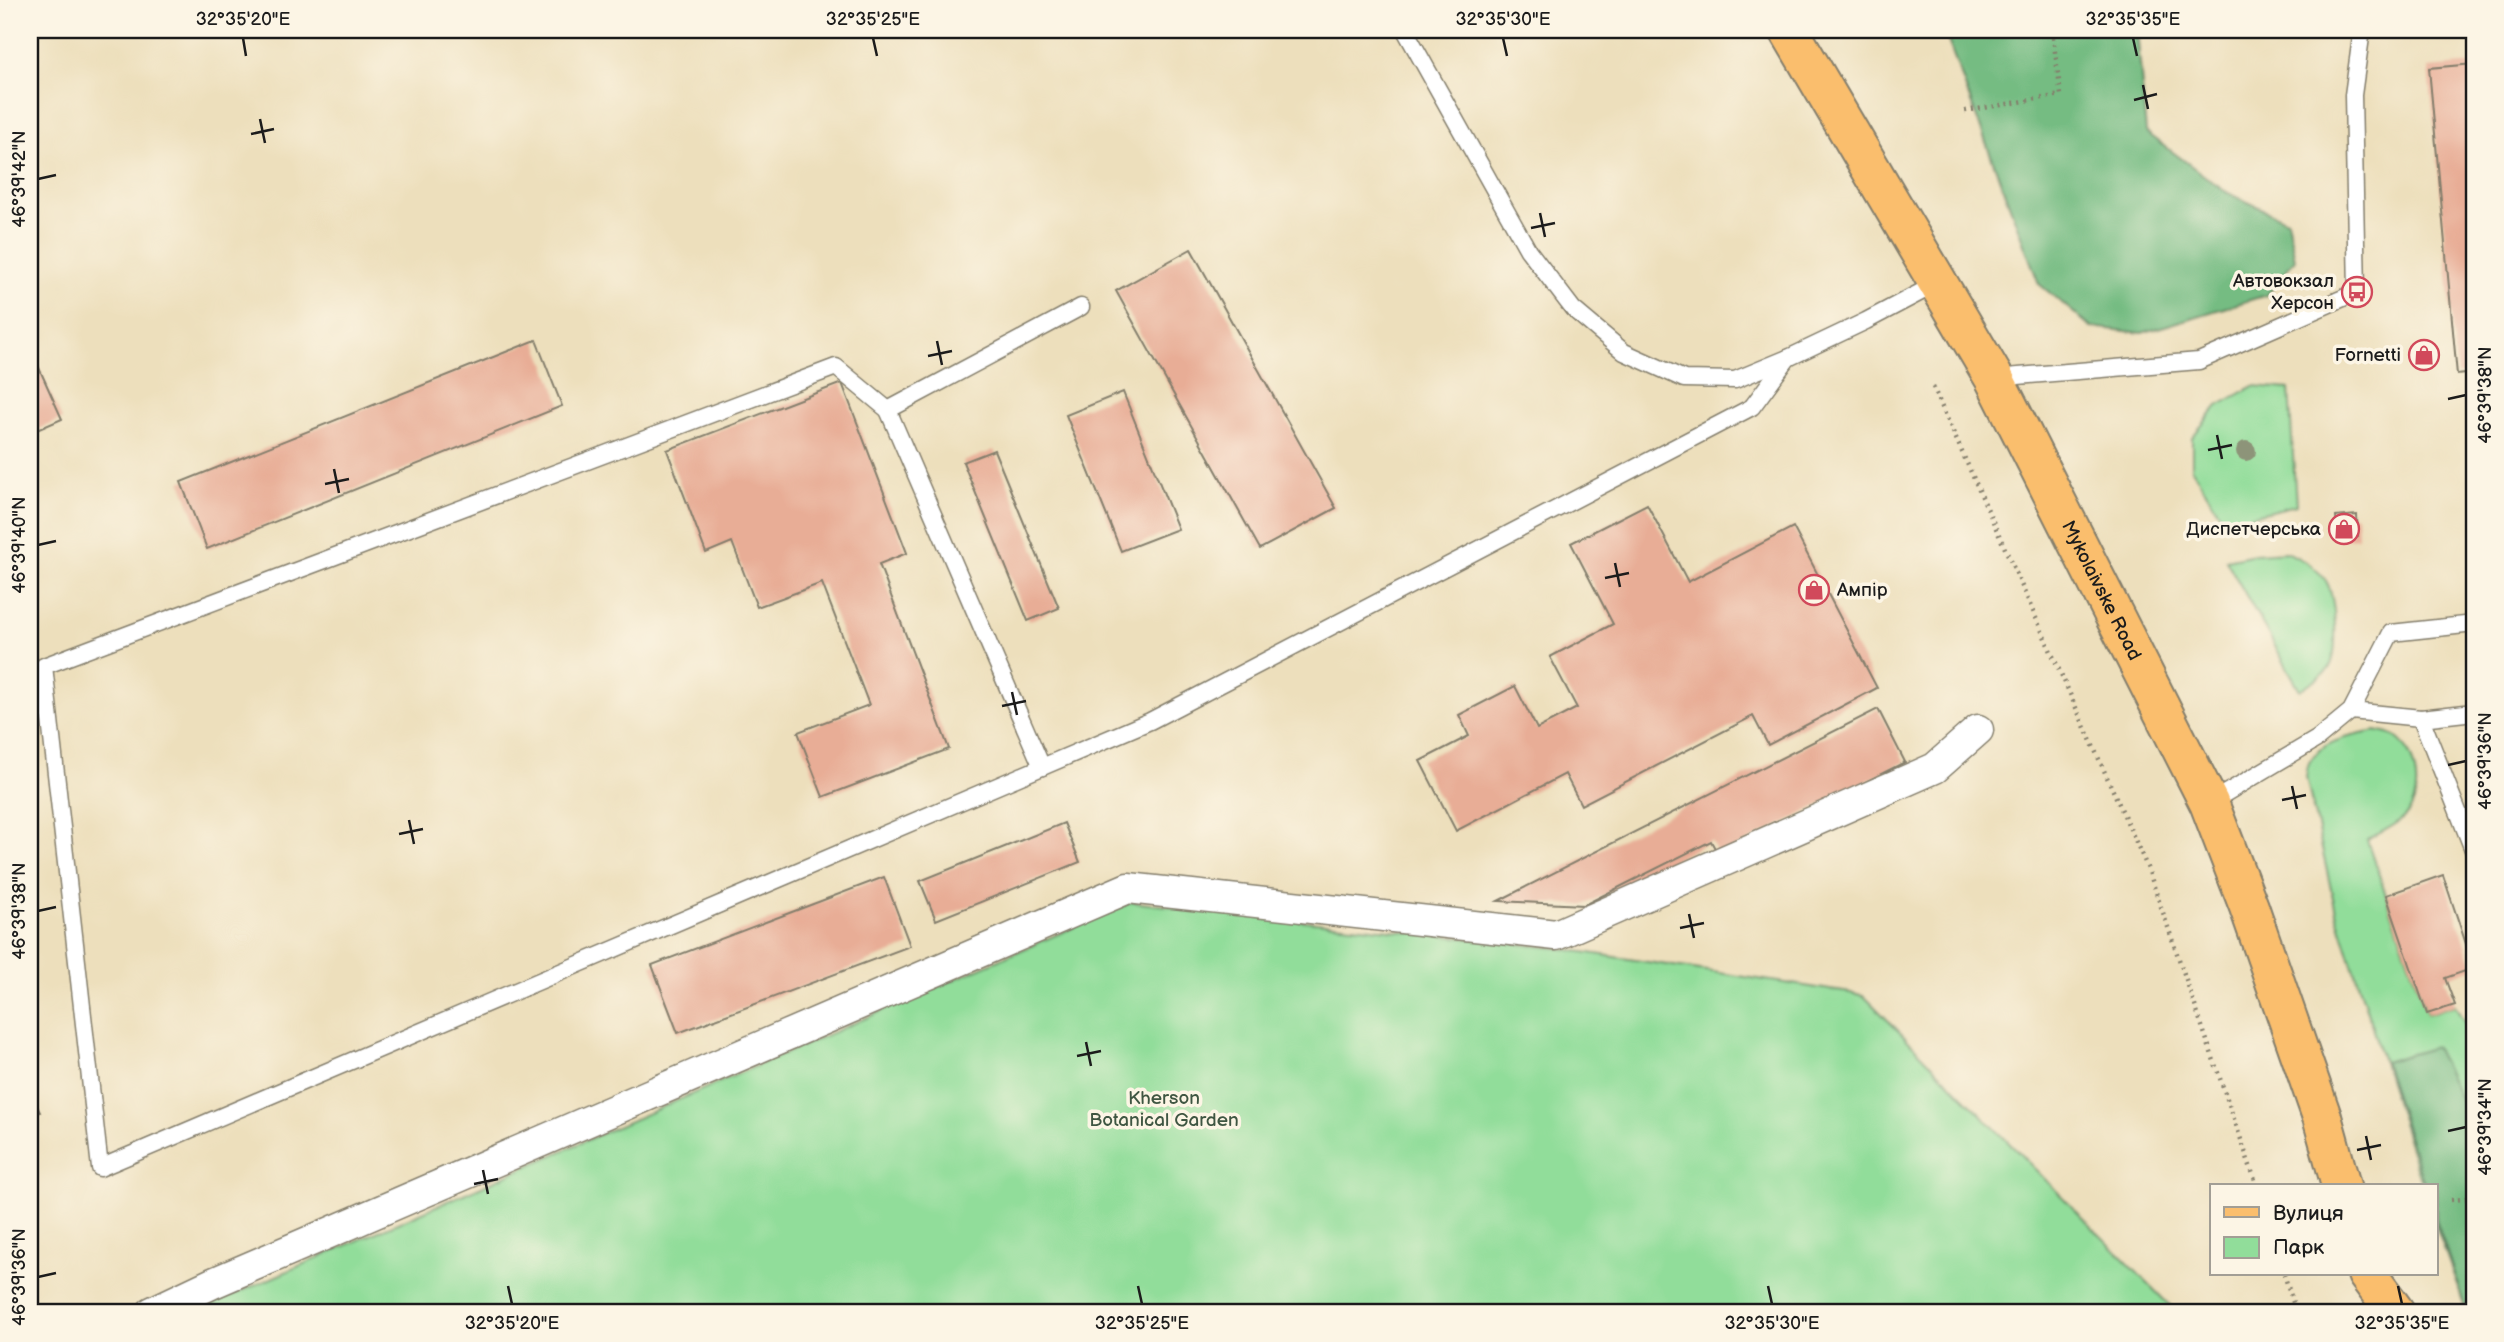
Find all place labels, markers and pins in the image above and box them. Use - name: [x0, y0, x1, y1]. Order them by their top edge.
- place label: Автовокзал Херсон: [2232, 270, 2334, 315]
- bus stop icon: Автовокзал Херсон: [2340, 275, 2374, 309]
- shop icon: Fornetti: [2407, 338, 2441, 372]
- place label: Fornetti: [2334, 344, 2401, 367]
- shop icon: Диспетчерська: [2327, 512, 2361, 546]
- place label: Диспетчерська: [2186, 518, 2321, 541]
- shop icon: Ампір: [1797, 573, 1831, 607]
- place label: Ампір: [1836, 579, 1888, 602]

